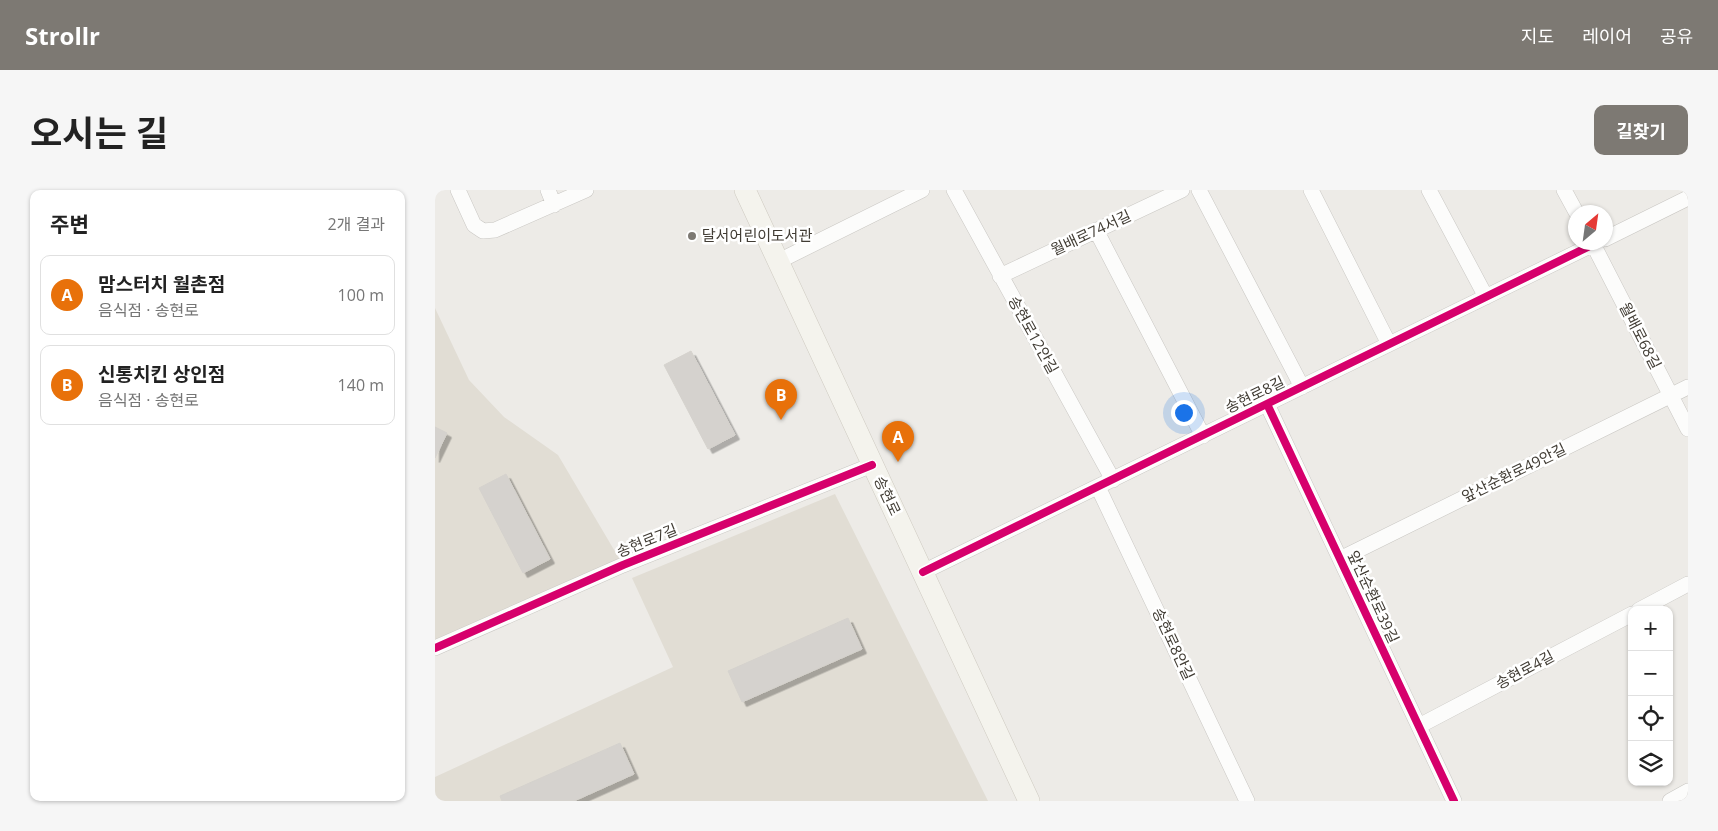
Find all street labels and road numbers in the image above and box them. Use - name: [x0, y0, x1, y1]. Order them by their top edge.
- street label: 월배로74서길: [1047, 205, 1134, 259]
- street label: 송현로12안길: [1004, 292, 1064, 377]
- street label: 월배로68길: [1616, 299, 1666, 372]
- street label: 송현로8길: [1222, 371, 1288, 417]
- street label: 앞산순환로49안길: [1458, 438, 1569, 506]
- street label: 송현로: [870, 473, 906, 519]
- street label: 송현로7길: [613, 519, 680, 561]
- street label: 앞산순환로39길: [1344, 547, 1404, 646]
- street label: 송현로8안길: [1148, 604, 1199, 683]
- street label: 송현로4길: [1492, 645, 1557, 693]

